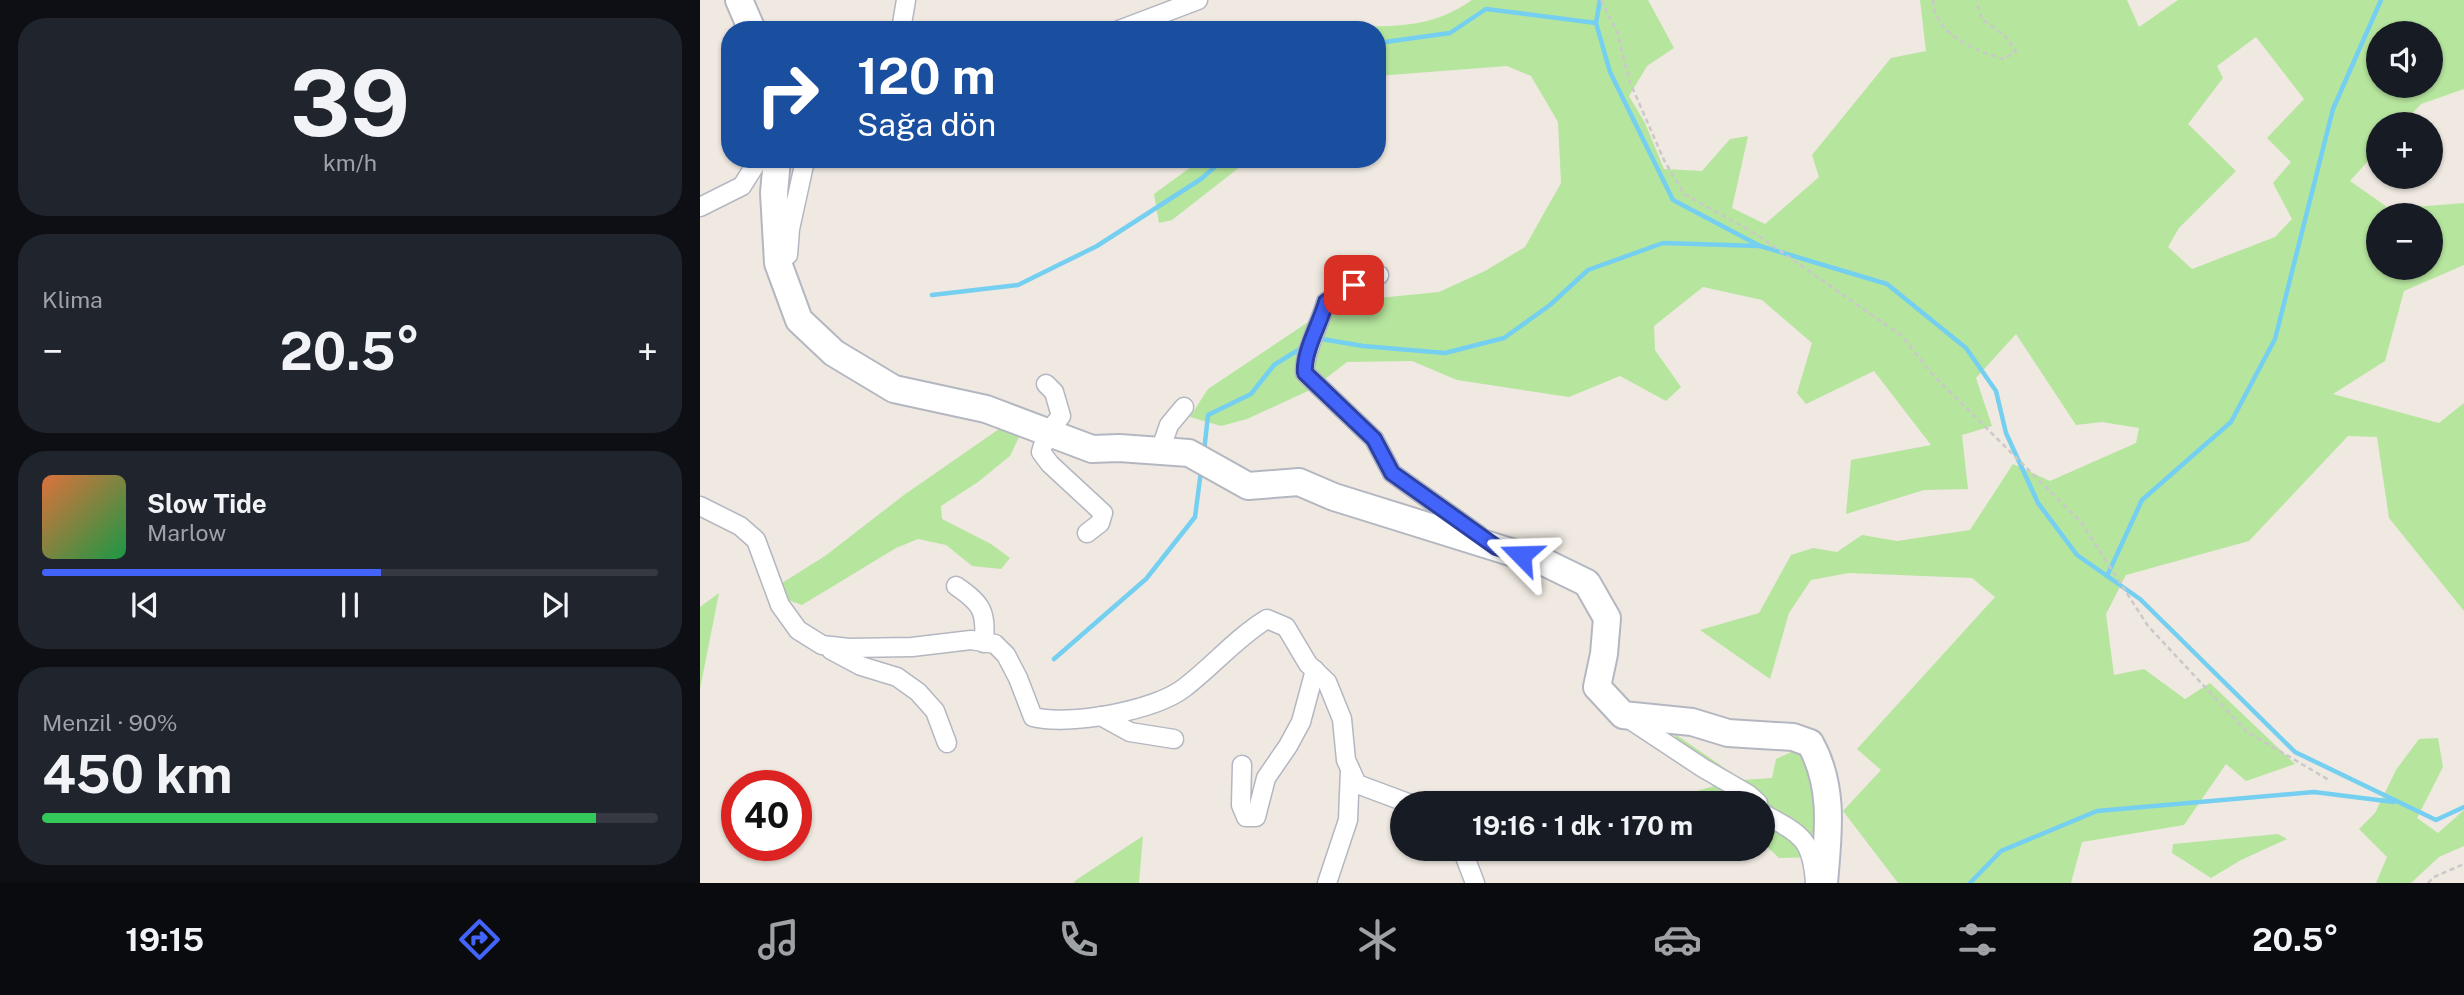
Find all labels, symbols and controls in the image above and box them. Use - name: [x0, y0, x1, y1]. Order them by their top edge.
- map controls: [2366, 21, 2443, 280]
- button: sound: [2366, 21, 2443, 98]
- text: 120 m: [857, 47, 996, 105]
- icon: right: [742, 49, 833, 140]
- text: 39: [290, 50, 410, 156]
- text: Sağa dön: [857, 106, 996, 143]
- button: +: [2366, 112, 2443, 189]
- text: km/h: [323, 149, 377, 176]
- button: −: [2366, 203, 2443, 280]
- pin: [1324, 255, 1384, 315]
- icon: arrive: [1335, 266, 1373, 304]
- text: Klima: [42, 286, 103, 313]
- text: 20.5°: [280, 321, 420, 382]
- text: −: [42, 329, 63, 374]
- text: +: [637, 329, 658, 374]
- text: Slow Tide: [147, 488, 267, 519]
- position arrow: [1484, 518, 1558, 592]
- text: Marlow: [147, 519, 226, 546]
- icon: previous: [126, 586, 164, 624]
- icon: pause: [331, 586, 369, 624]
- icon: next: [536, 586, 574, 624]
- text: Menzil · 90%: [42, 709, 178, 736]
- text: 450 km: [42, 744, 233, 805]
- speed limit sign: 40: [721, 770, 812, 861]
- text: 19:16 · 1 dk · 170 m: [1472, 810, 1693, 841]
- icon: directions: [455, 915, 504, 964]
- icon: music: [754, 915, 803, 964]
- icon: phone: [1054, 915, 1103, 964]
- icon: climate: [1353, 915, 1402, 964]
- icon: car: [1653, 915, 1702, 964]
- icon: filters: [1953, 915, 2002, 964]
- text: 19:15: [125, 921, 204, 958]
- text: 20.5°: [2252, 921, 2339, 958]

